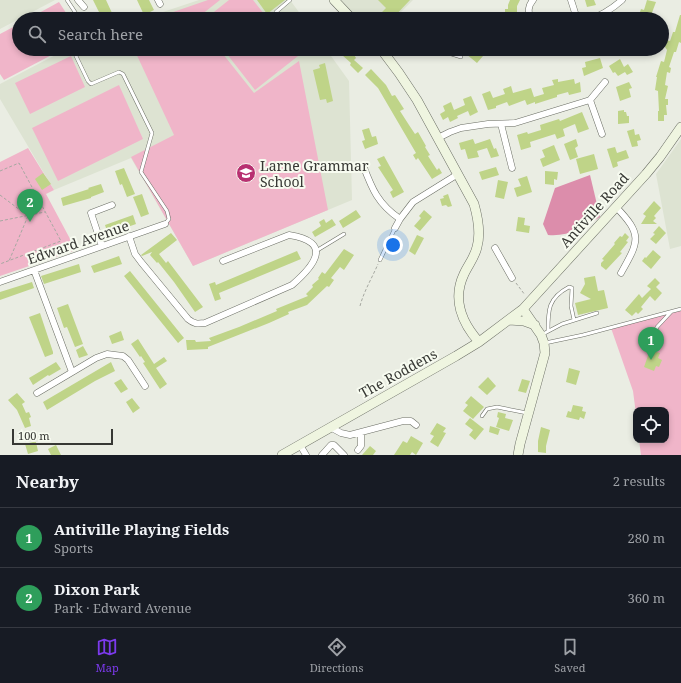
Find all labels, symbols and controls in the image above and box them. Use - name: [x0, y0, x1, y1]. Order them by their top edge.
- search box: [12, 12, 669, 56]
- icon: search: [26, 23, 48, 45]
- text: Search here: [58, 24, 143, 44]
- place label: Larne Grammar School: [260, 156, 369, 191]
- school or university icon: Larne Grammar School: [235, 162, 257, 184]
- street label: Antiville Road: [555, 168, 633, 251]
- pin: 2: [17, 189, 43, 222]
- street label: Edward Avenue: [25, 216, 131, 268]
- your location: [383, 235, 403, 255]
- pin: 1: [638, 327, 664, 360]
- street label: The Roddens: [356, 344, 440, 402]
- map controls: [633, 407, 669, 443]
- button: locate: [633, 407, 669, 443]
- scale bar: [12, 427, 113, 446]
- text: 100 m: [18, 428, 50, 443]
- text: Nearby: [16, 470, 79, 493]
- text: 2 results: [613, 472, 665, 490]
- text: Antiville Playing Fields: [54, 519, 229, 539]
- text: 1: [25, 529, 33, 547]
- text: 280 m: [628, 529, 665, 547]
- text: Sports: [54, 539, 93, 557]
- text: Dixon Park: [54, 579, 140, 599]
- text: 2: [25, 589, 33, 607]
- text: 360 m: [628, 589, 665, 607]
- text: Park · Edward Avenue: [54, 599, 191, 617]
- tab: Map: [95, 636, 119, 675]
- tab: Directions: [310, 636, 363, 675]
- tab: Saved: [554, 636, 586, 675]

